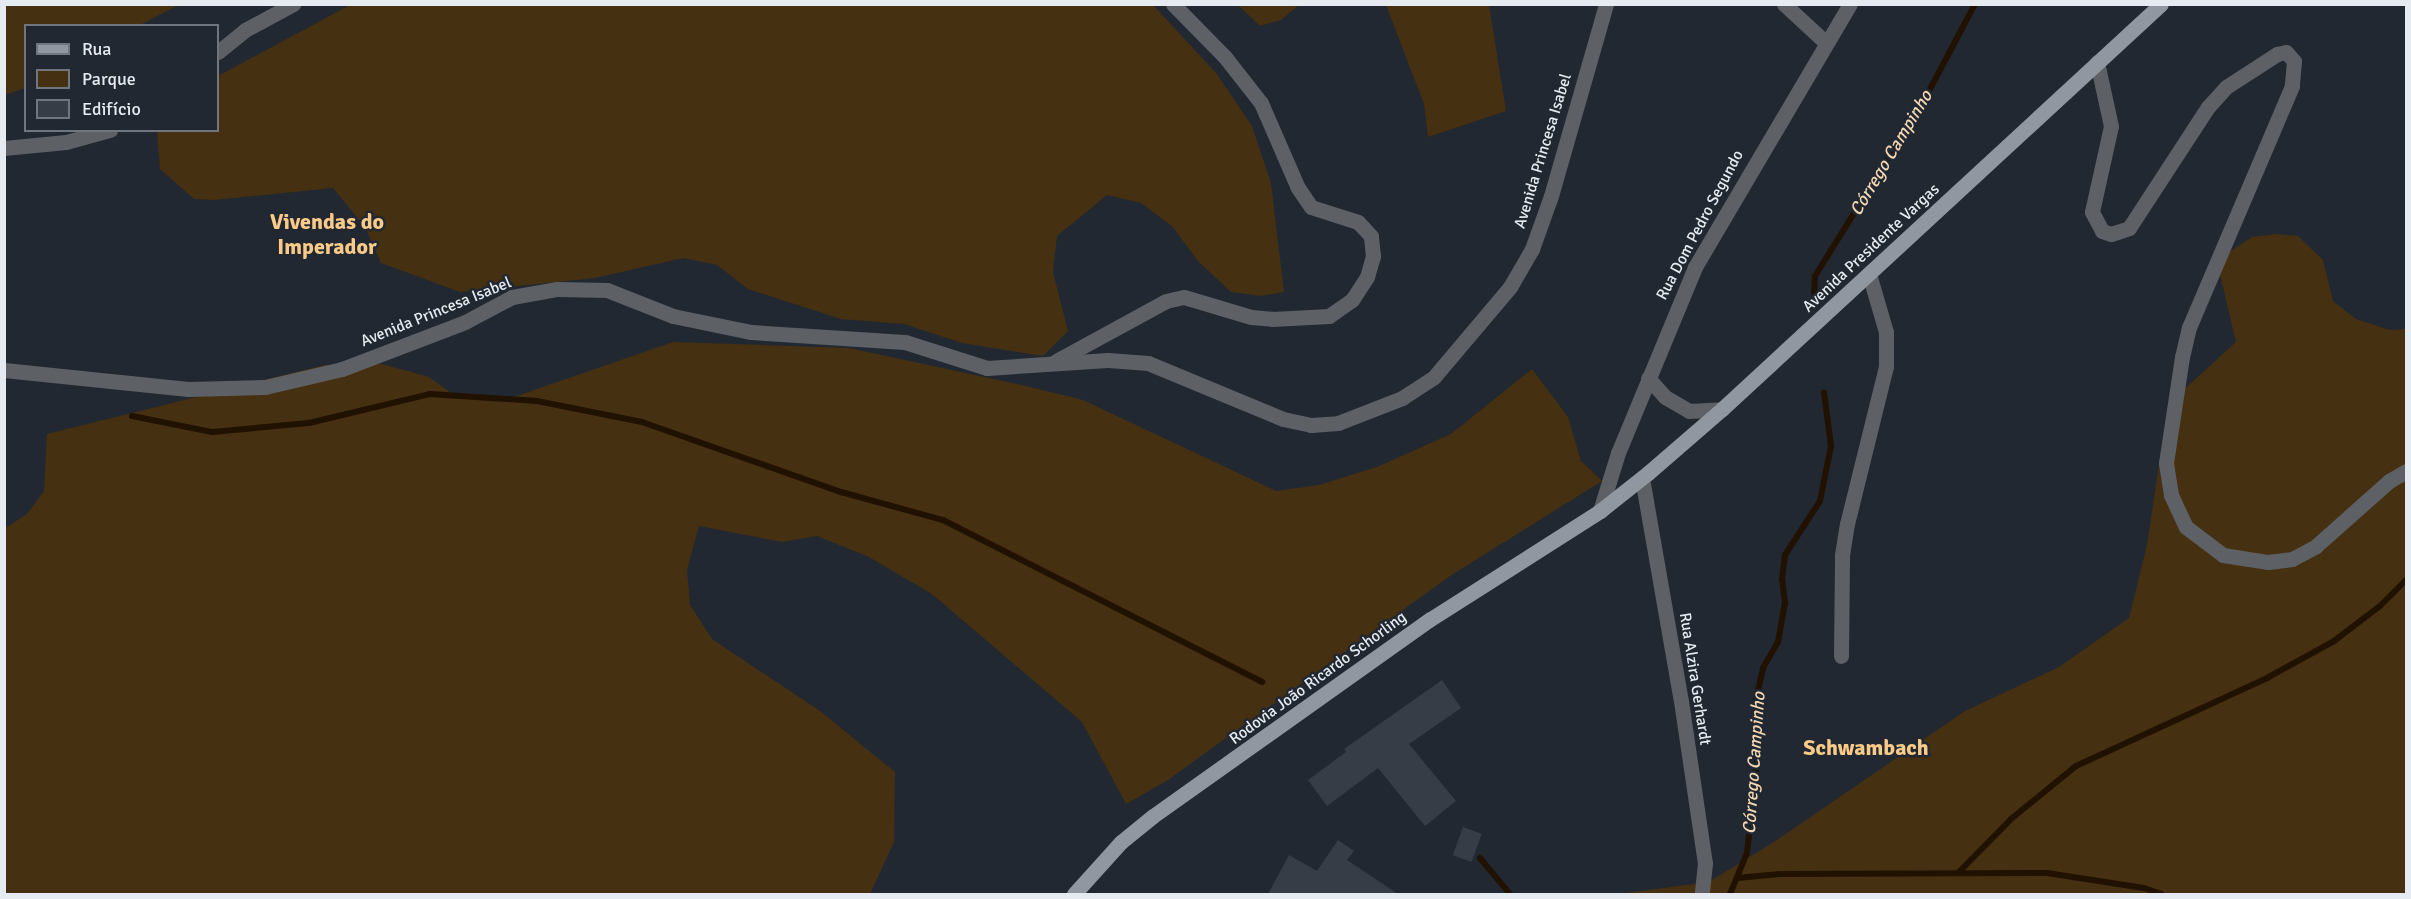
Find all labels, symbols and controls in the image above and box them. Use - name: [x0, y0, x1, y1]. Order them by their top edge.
- legend: [24, 24, 219, 132]
- text: Rua: [82, 38, 111, 60]
- text: Parque: [82, 68, 136, 90]
- street label: Avenida Princesa Isabel: [1510, 71, 1576, 231]
- water label: Córrego Campinho: [1845, 86, 1937, 220]
- text: Edifício: [82, 98, 141, 120]
- street label: Rua Dom Pedro Segundo: [1652, 147, 1748, 303]
- street label: Avenida Presidente Vargas: [1799, 180, 1943, 316]
- district label: Vivendas do Imperador: [270, 208, 384, 260]
- street label: Avenida Princesa Isabel: [358, 273, 514, 351]
- street label: Rodovia João Ricardo Schorling: [1226, 607, 1410, 749]
- street label: Rua Alzira Gerhardt: [1675, 611, 1715, 747]
- water label: Córrego Campinho: [1738, 691, 1770, 835]
- district label: Schwambach: [1803, 735, 1929, 761]

